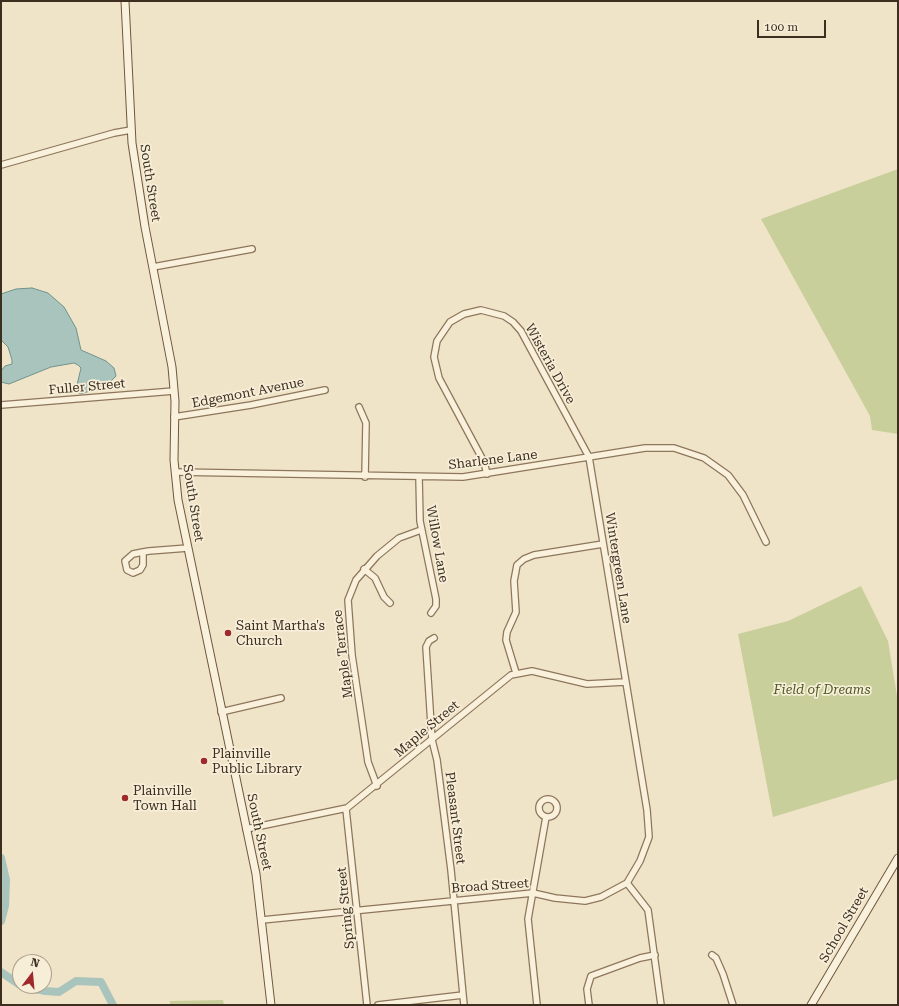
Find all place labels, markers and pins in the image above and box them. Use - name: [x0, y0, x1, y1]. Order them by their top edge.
- place label: Saint Martha's Church: [236, 618, 325, 649]
- marker: Saint Martha's Church: [223, 628, 233, 638]
- place label: Plainville Public Library: [212, 746, 302, 777]
- marker: Plainville Public Library: [199, 756, 209, 766]
- place label: Plainville Town Hall: [133, 783, 197, 814]
- marker: Plainville Town Hall: [120, 793, 130, 803]

